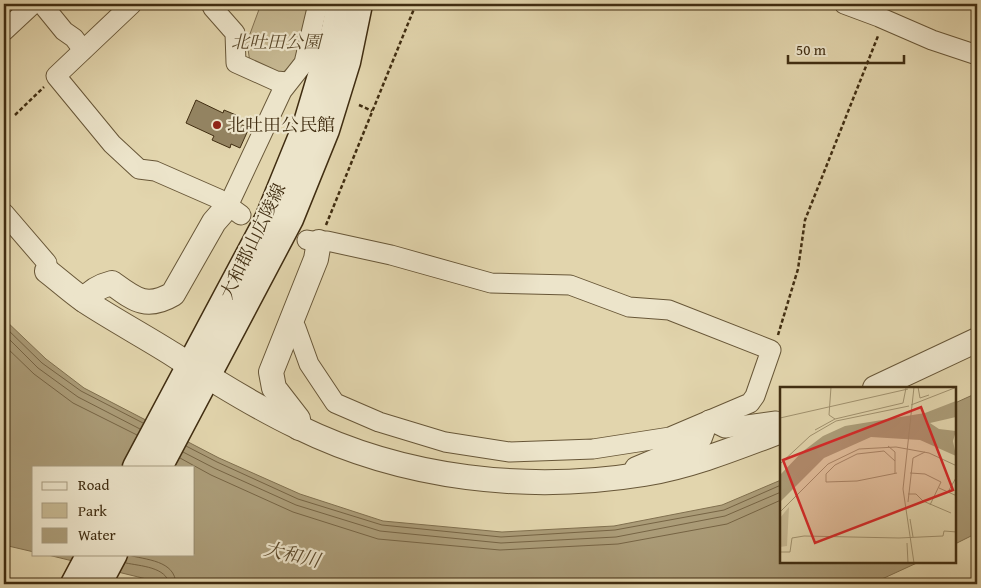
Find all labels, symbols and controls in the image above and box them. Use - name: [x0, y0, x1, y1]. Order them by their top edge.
- park label: 北吐田公園: [231, 28, 324, 55]
- scale bar: [788, 32, 905, 64]
- text: 50 m: [796, 39, 827, 60]
- place label: 北吐田公民館: [227, 111, 335, 138]
- marker: 北吐田公民館: [211, 119, 223, 131]
- street label: 大和郡山広陵線: [213, 178, 292, 303]
- inset map: [780, 387, 956, 563]
- legend: [32, 466, 195, 556]
- text: Road: [78, 474, 109, 495]
- text: Park: [78, 500, 107, 521]
- text: Water: [78, 524, 116, 545]
- water label: 大和川: [261, 534, 325, 575]

